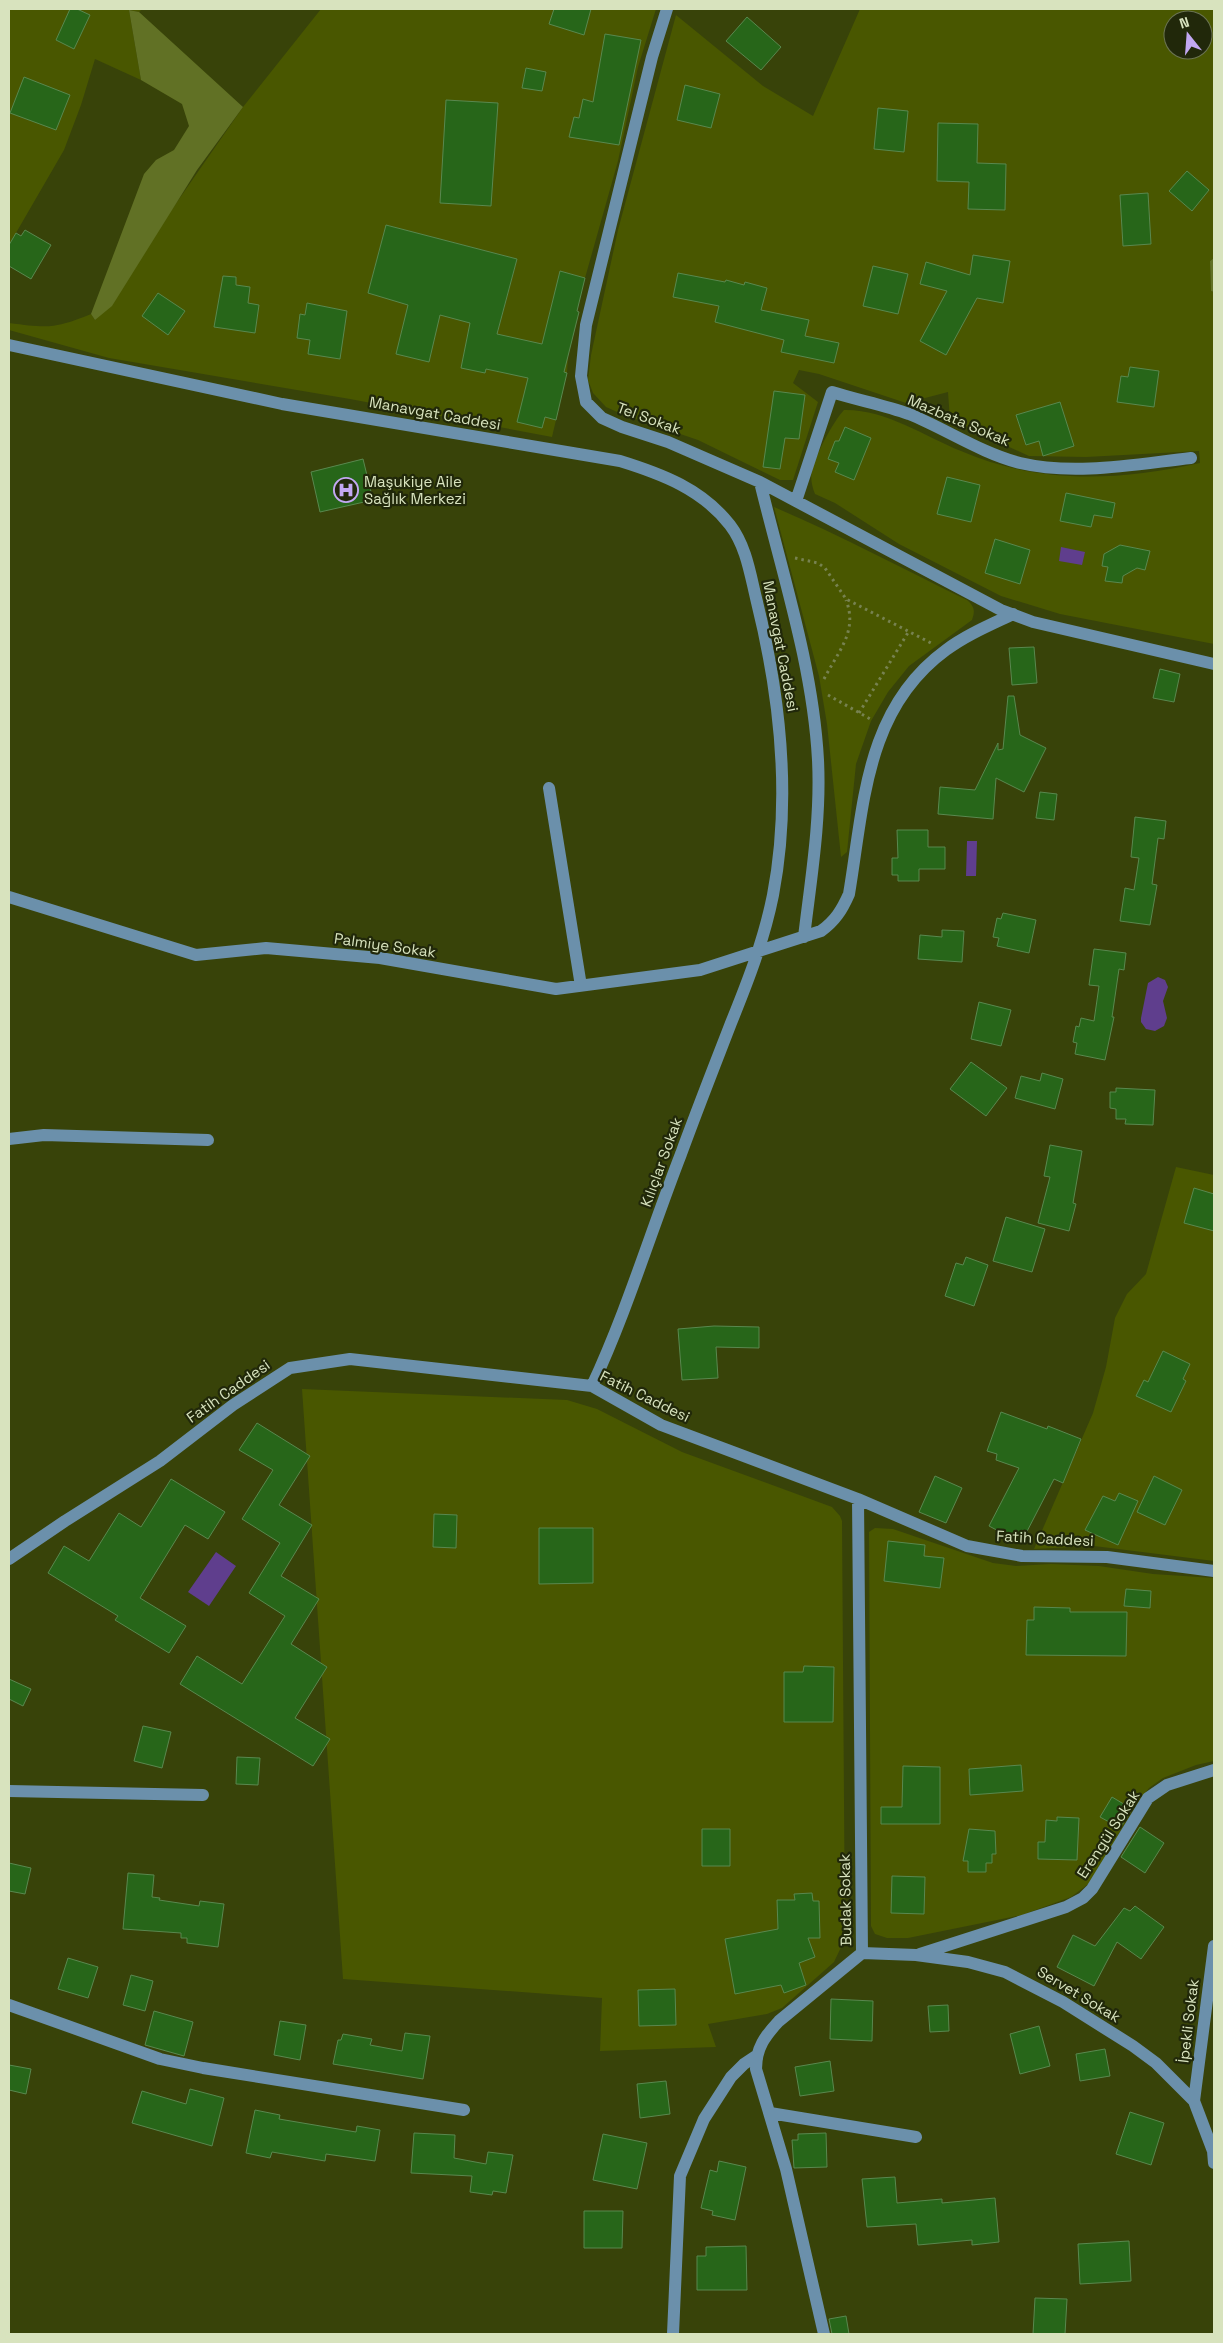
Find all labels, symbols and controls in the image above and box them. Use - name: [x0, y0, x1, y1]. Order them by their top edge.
- north arrow: [1163, 10, 1213, 60]
- text: N: [1177, 13, 1191, 33]
- street label: Mazbata Sokak: [905, 390, 1013, 450]
- street label: Manavgat Caddesi: [368, 392, 502, 434]
- street label: Tel Sokak: [614, 398, 684, 438]
- place label: Maşukiye Aile Sağlık Merkezi: [364, 472, 466, 508]
- hospital icon: Maşukiye Aile Sağlık Merkezi: [333, 477, 359, 503]
- street label: Manavgat Caddesi: [759, 579, 803, 713]
- street label: Palmiye Sokak: [333, 928, 437, 962]
- street label: Kılıçlar Sokak: [636, 1115, 686, 1209]
- street label: Fatih Caddesi: [183, 1355, 273, 1427]
- street label: Fatih Caddesi: [597, 1366, 693, 1426]
- street label: Fatih Caddesi: [996, 1526, 1094, 1550]
- street label: Erengül Sokak: [1072, 1786, 1144, 1882]
- street label: Budak Sokak: [835, 1854, 855, 1946]
- street label: Servet Sokak: [1034, 1962, 1124, 2026]
- street label: İpekli Sokak: [1173, 1978, 1203, 2064]

